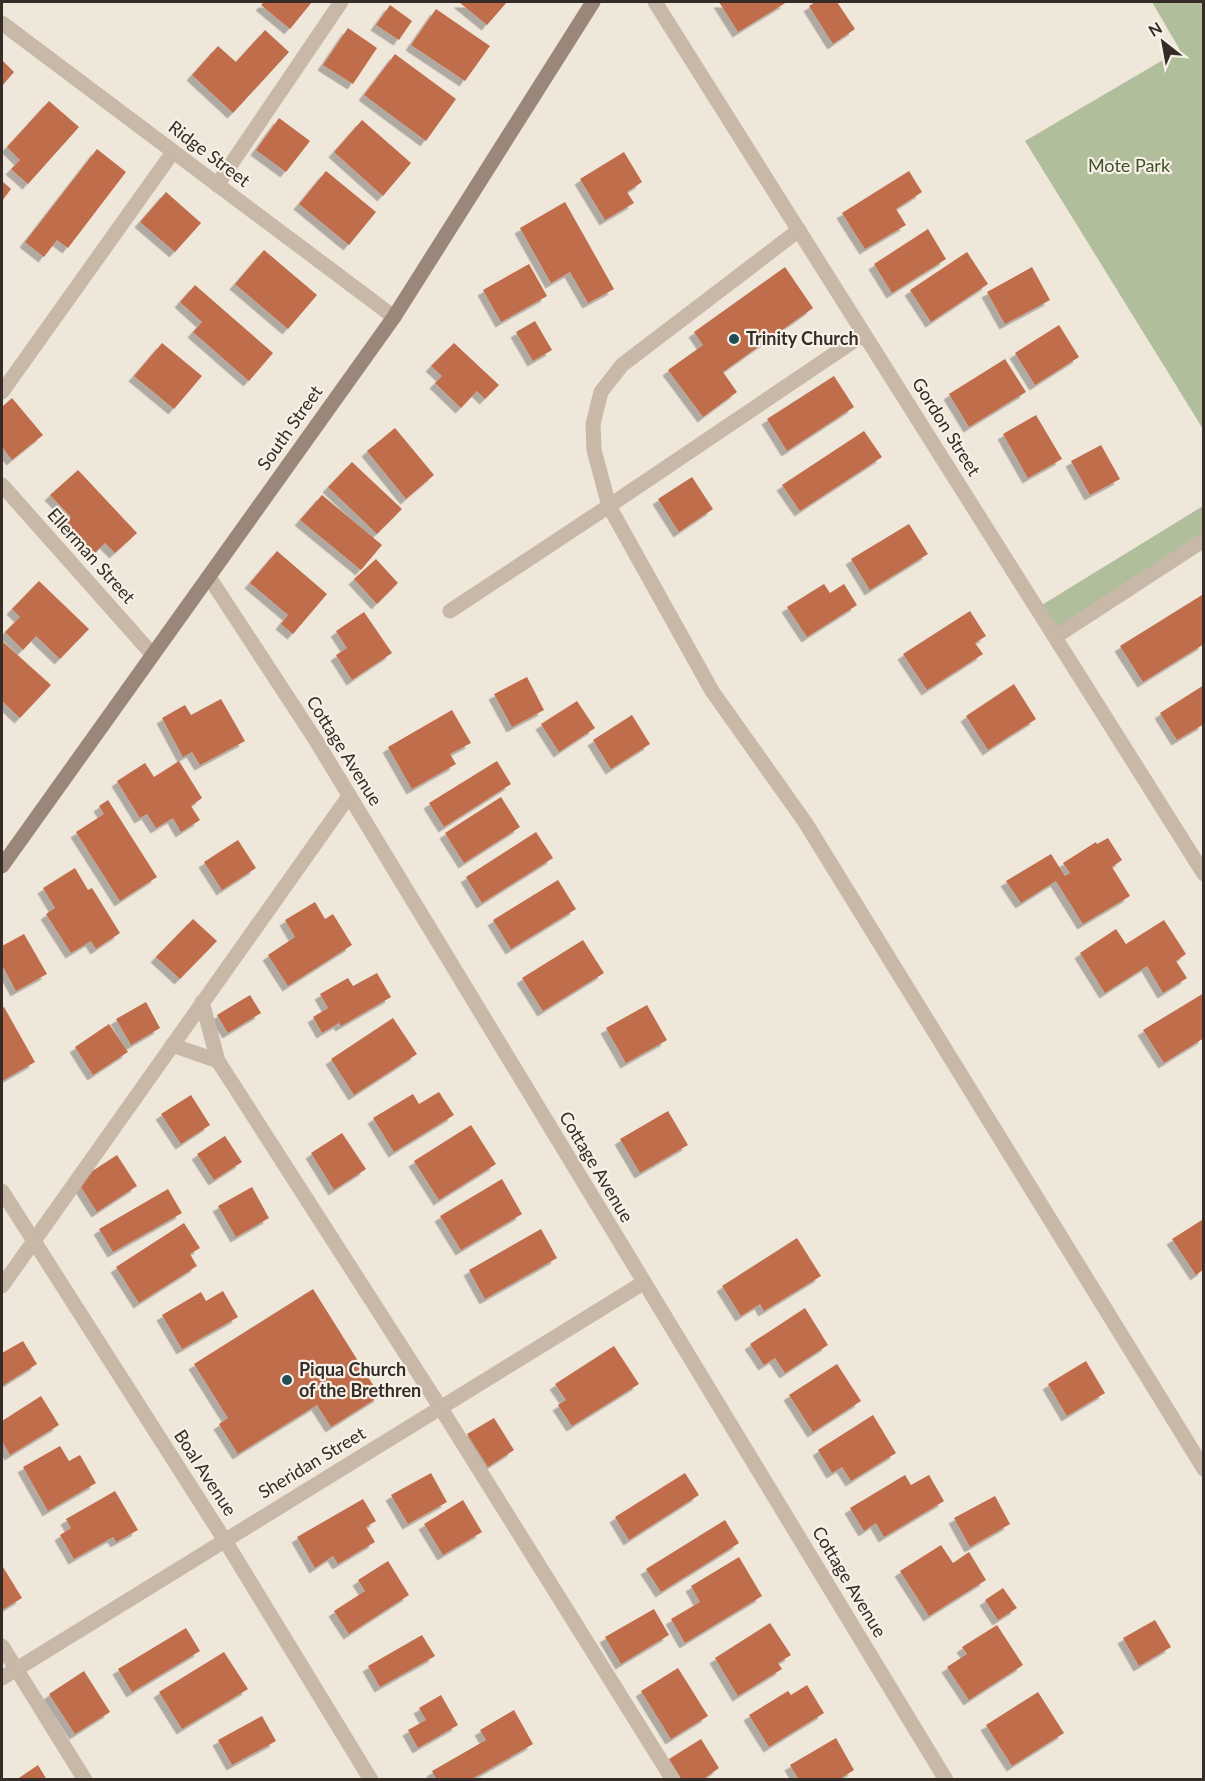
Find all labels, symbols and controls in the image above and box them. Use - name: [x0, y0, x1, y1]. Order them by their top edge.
- north arrow: [1133, 12, 1193, 72]
- text: N: [1145, 17, 1165, 40]
- street label: Ridge Street: [165, 115, 255, 191]
- park label: Mote Park: [1088, 154, 1171, 176]
- place label: Trinity Church: [746, 327, 859, 349]
- marker: Trinity Church: [727, 332, 741, 346]
- street label: Gordon Street: [908, 373, 986, 480]
- street label: South Street: [252, 380, 327, 474]
- street label: Ellerman Street: [43, 503, 141, 608]
- street label: Cottage Avenue: [302, 691, 387, 809]
- street label: Cottage Avenue: [555, 1107, 639, 1226]
- place label: Piqua Church of the Brethren: [299, 1358, 421, 1401]
- marker: Piqua Church of the Brethren: [280, 1373, 294, 1387]
- street label: Sheridan Street: [254, 1421, 370, 1503]
- street label: Boal Avenue: [170, 1425, 242, 1520]
- street label: Cottage Avenue: [808, 1522, 892, 1641]

